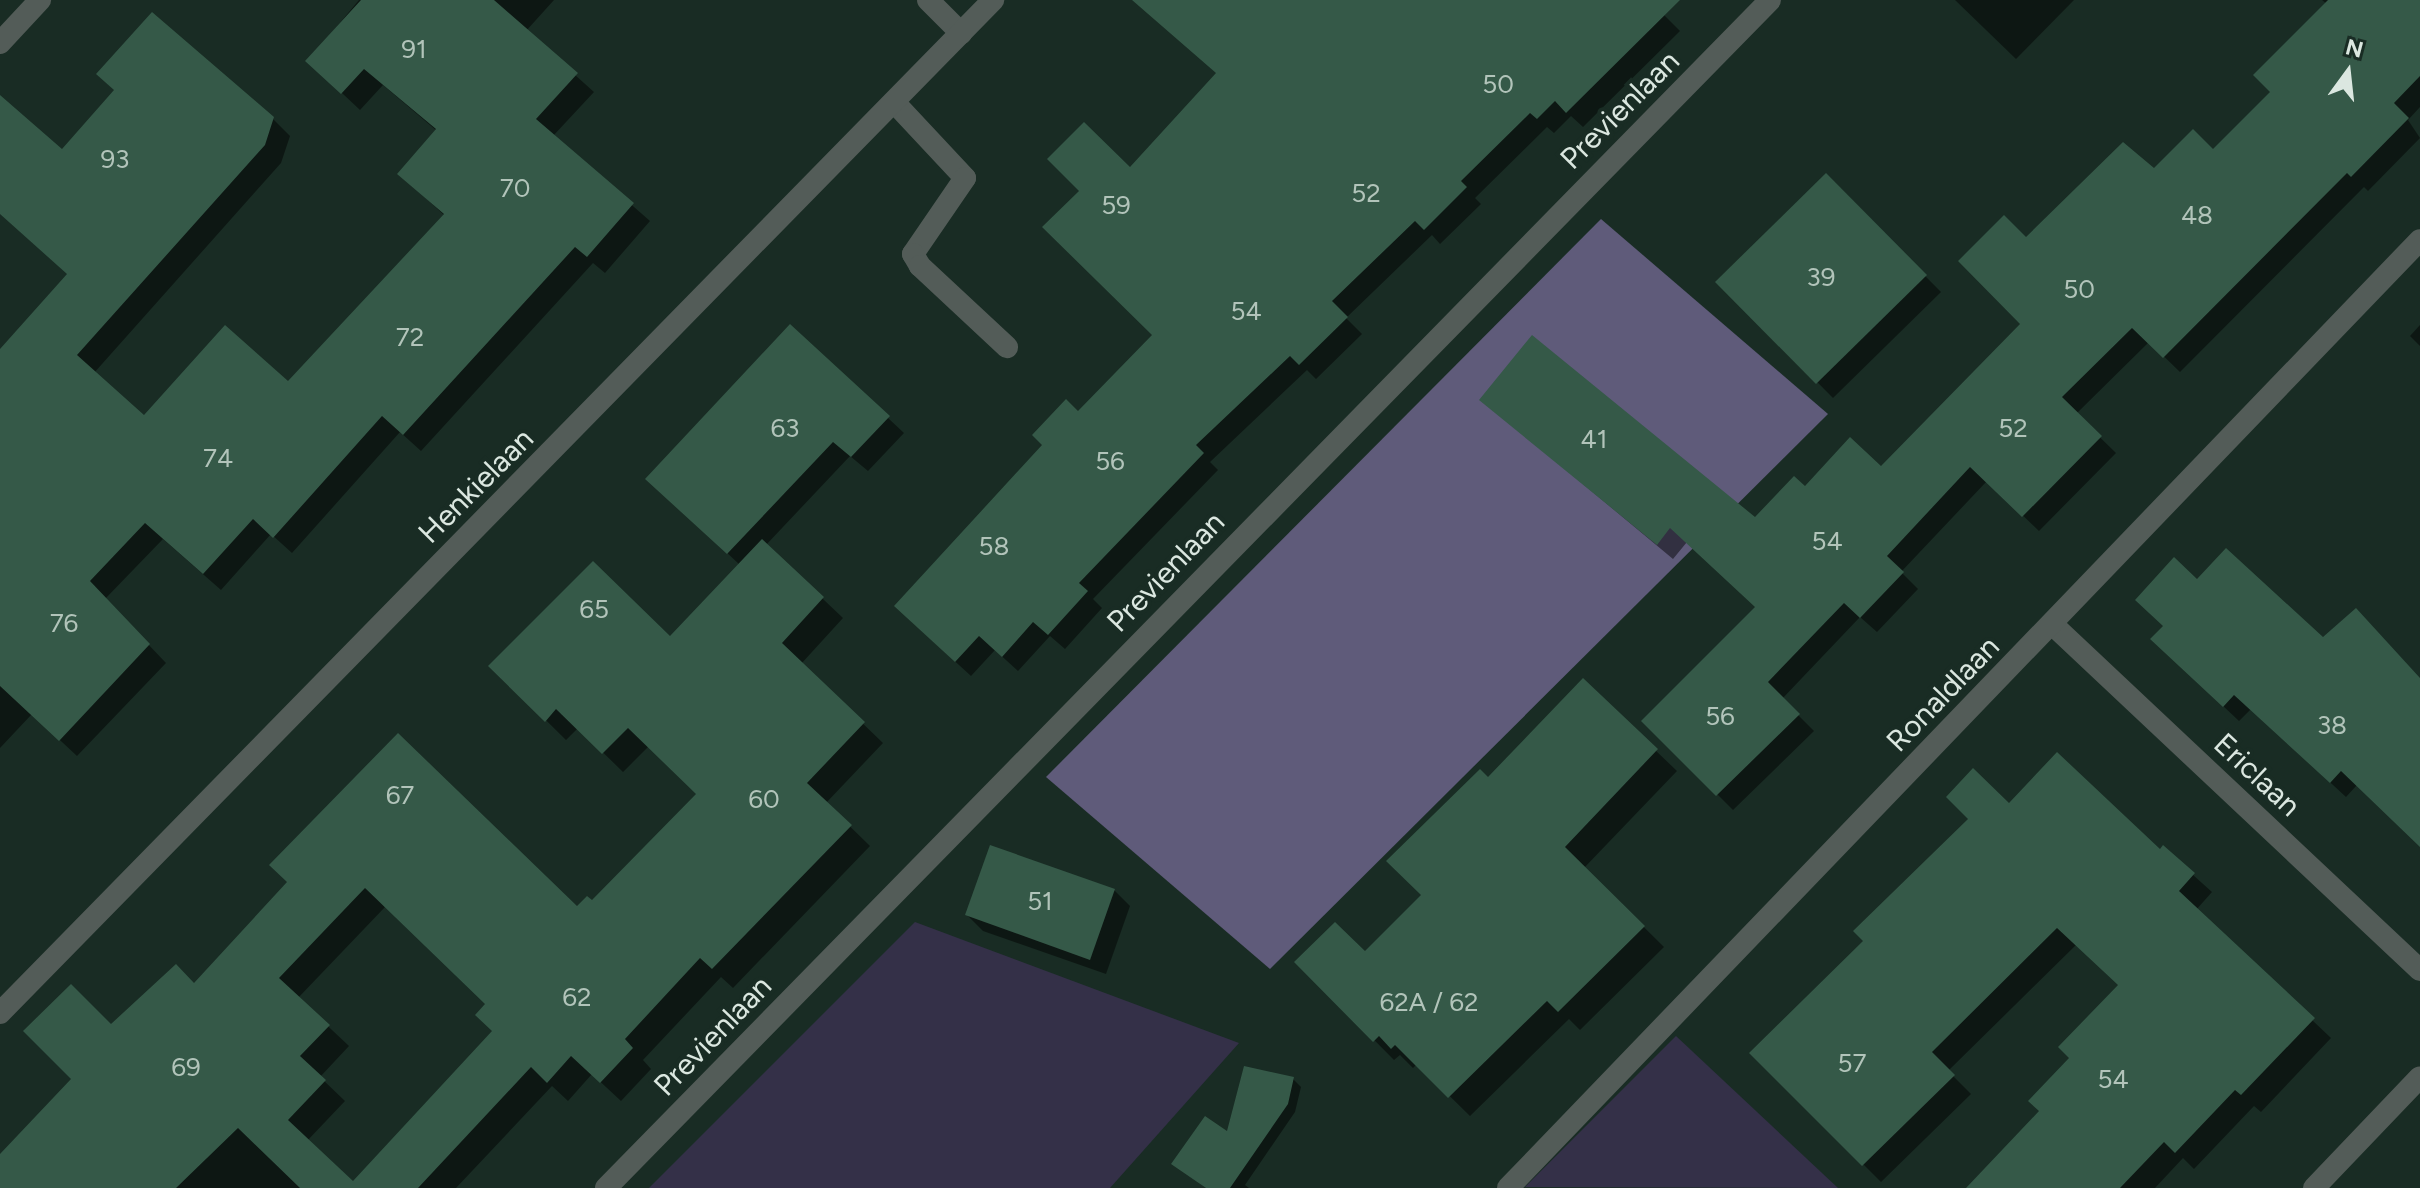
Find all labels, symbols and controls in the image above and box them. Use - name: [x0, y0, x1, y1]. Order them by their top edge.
- north arrow: [2308, 32, 2388, 112]
- text: N: [2343, 33, 2366, 64]
- house number: 91: [401, 34, 427, 66]
- street label: Previenlaan: [1553, 43, 1687, 177]
- house number: 50: [1482, 69, 1514, 101]
- house number: 93: [101, 144, 129, 176]
- house number: 70: [500, 173, 530, 205]
- house number: 52: [1351, 178, 1381, 210]
- house number: 59: [1101, 190, 1131, 222]
- house number: 48: [2181, 200, 2213, 232]
- house number: 39: [1807, 262, 1835, 294]
- house number: 50: [2063, 274, 2095, 306]
- house number: 54: [1230, 296, 1262, 328]
- house number: 72: [396, 322, 424, 354]
- house number: 63: [771, 413, 799, 445]
- house number: 52: [1998, 413, 2028, 445]
- street label: Henkielaan: [411, 421, 541, 551]
- house number: 41: [1581, 424, 1607, 456]
- house number: 74: [203, 443, 233, 475]
- house number: 56: [1095, 446, 1125, 478]
- street label: Previenlaan: [1100, 504, 1232, 640]
- house number: 54: [1811, 526, 1843, 558]
- house number: 58: [979, 531, 1009, 563]
- house number: 65: [579, 594, 609, 626]
- house number: 76: [50, 608, 78, 640]
- street label: Ronaldlaan: [1879, 629, 2007, 759]
- house number: 56: [1705, 701, 1735, 733]
- house number: 38: [2317, 710, 2347, 742]
- street label: Ericlaan: [2206, 726, 2308, 824]
- house number: 67: [386, 780, 414, 812]
- house number: 60: [748, 784, 780, 816]
- house number: 51: [1027, 886, 1053, 918]
- street label: Previenlaan: [647, 968, 779, 1104]
- house number: 62: [562, 982, 592, 1014]
- house number: 62A / 62: [1379, 987, 1479, 1019]
- house number: 57: [1838, 1048, 1866, 1080]
- house number: 69: [171, 1052, 201, 1084]
- house number: 54: [2097, 1064, 2129, 1096]

